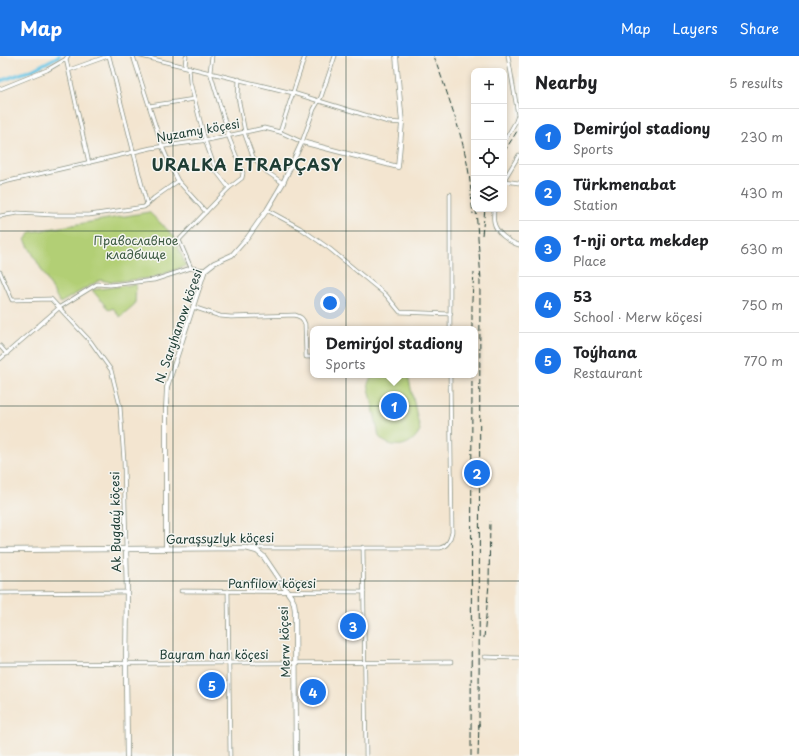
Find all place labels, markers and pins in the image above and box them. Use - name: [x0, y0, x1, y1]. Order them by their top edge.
- pin: 1: [381, 391, 407, 421]
- pin: 2: [464, 458, 490, 488]
- pin: 3: [340, 611, 366, 641]
- pin: 5: [199, 670, 225, 700]
- pin: 4: [300, 677, 326, 707]

